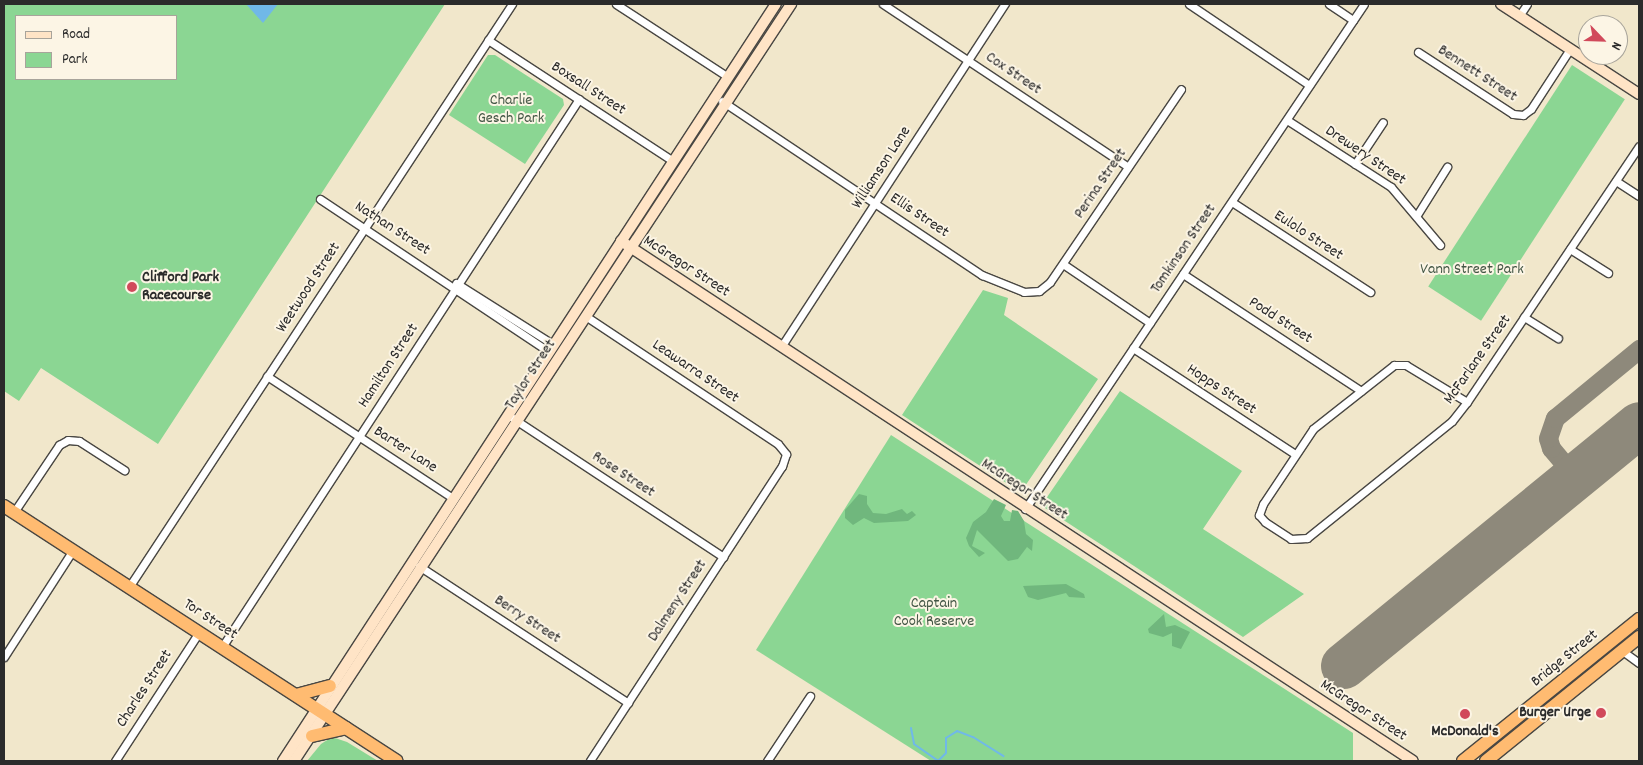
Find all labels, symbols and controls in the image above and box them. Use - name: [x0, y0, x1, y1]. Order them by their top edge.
- legend: [15, 15, 178, 80]
- north arrow: [1578, 15, 1628, 65]
- text: Road: [62, 24, 90, 46]
- text: N: [1605, 38, 1626, 53]
- street label: Bennett Street: [1434, 41, 1520, 107]
- street label: Cox Street: [981, 48, 1045, 100]
- text: Park: [62, 49, 88, 71]
- street label: Boxsall Street: [547, 58, 629, 120]
- park label: Charlie Gesch Park: [478, 91, 544, 129]
- street label: Drewery Street: [1321, 122, 1409, 190]
- street label: Williamson Lane: [848, 123, 916, 213]
- street label: Perina Street: [1071, 145, 1131, 223]
- street label: Ellis Street: [886, 189, 952, 243]
- street label: Nathan Street: [351, 198, 433, 260]
- street label: Tomkinson Street: [1147, 201, 1221, 297]
- street label: Eulolo Street: [1270, 207, 1346, 265]
- street label: McGregor Street: [639, 232, 733, 302]
- street label: Weetwood Street: [273, 239, 345, 337]
- park label: Vann Street Park: [1420, 260, 1524, 280]
- place label: Clifford Park Racecourse: [142, 268, 219, 306]
- marker: Clifford Park Racecourse: [126, 281, 138, 293]
- street label: Podd Street: [1245, 293, 1315, 349]
- street label: McFarlane Street: [1440, 312, 1516, 408]
- street label: Hamilton Street: [355, 320, 423, 412]
- street label: Taylor Street: [501, 336, 561, 414]
- street label: Leawarra Street: [648, 336, 742, 408]
- street label: Hopps Street: [1182, 360, 1260, 420]
- street label: Barter Lane: [370, 422, 440, 478]
- street label: Rose Street: [588, 448, 658, 502]
- street label: McGregor Street: [977, 455, 1071, 525]
- street label: Dalmeny Street: [644, 556, 712, 646]
- street label: Berry Street: [490, 591, 564, 649]
- park label: Captain Cook Reserve: [894, 594, 974, 632]
- street label: Tor Street: [179, 595, 241, 645]
- street label: Bridge Street: [1528, 626, 1602, 692]
- street label: Charles Street: [113, 647, 177, 731]
- street label: McGregor Street: [1316, 676, 1410, 746]
- place label: Burger Urge: [1519, 703, 1591, 723]
- marker: Burger Urge: [1595, 707, 1607, 719]
- marker: McDonald's: [1459, 708, 1471, 720]
- place label: McDonald's: [1431, 722, 1499, 742]

